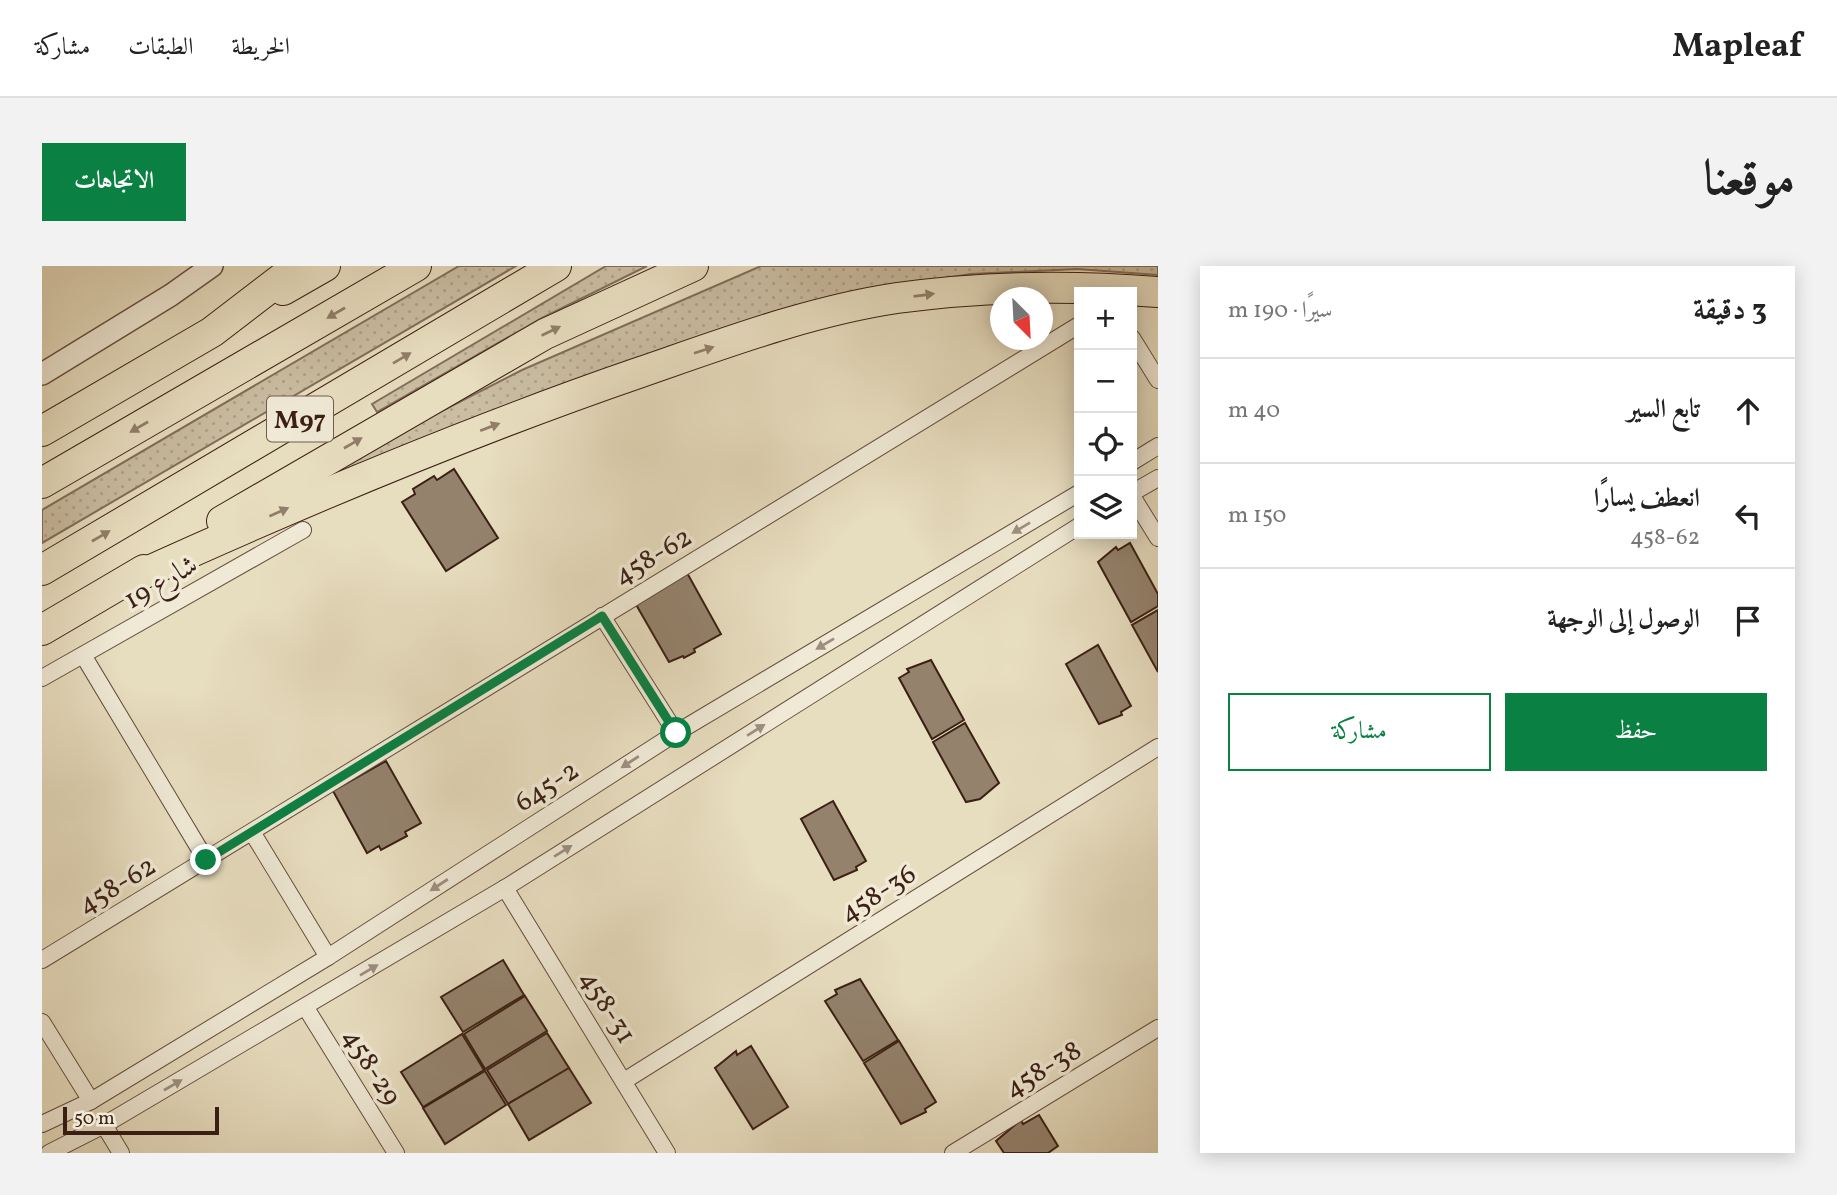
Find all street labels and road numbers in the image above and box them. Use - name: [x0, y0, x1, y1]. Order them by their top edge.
- road number: M97: [267, 396, 333, 442]
- street label: 458-62: [607, 518, 700, 596]
- street label: شارع 19: [117, 546, 206, 622]
- street label: 645-2: [508, 752, 587, 822]
- street label: 458-62: [71, 847, 164, 925]
- street label: 458-36: [832, 855, 924, 933]
- street label: 458-31: [569, 963, 645, 1052]
- street label: 458-29: [332, 1021, 410, 1114]
- street label: 458-38: [997, 1032, 1089, 1108]

